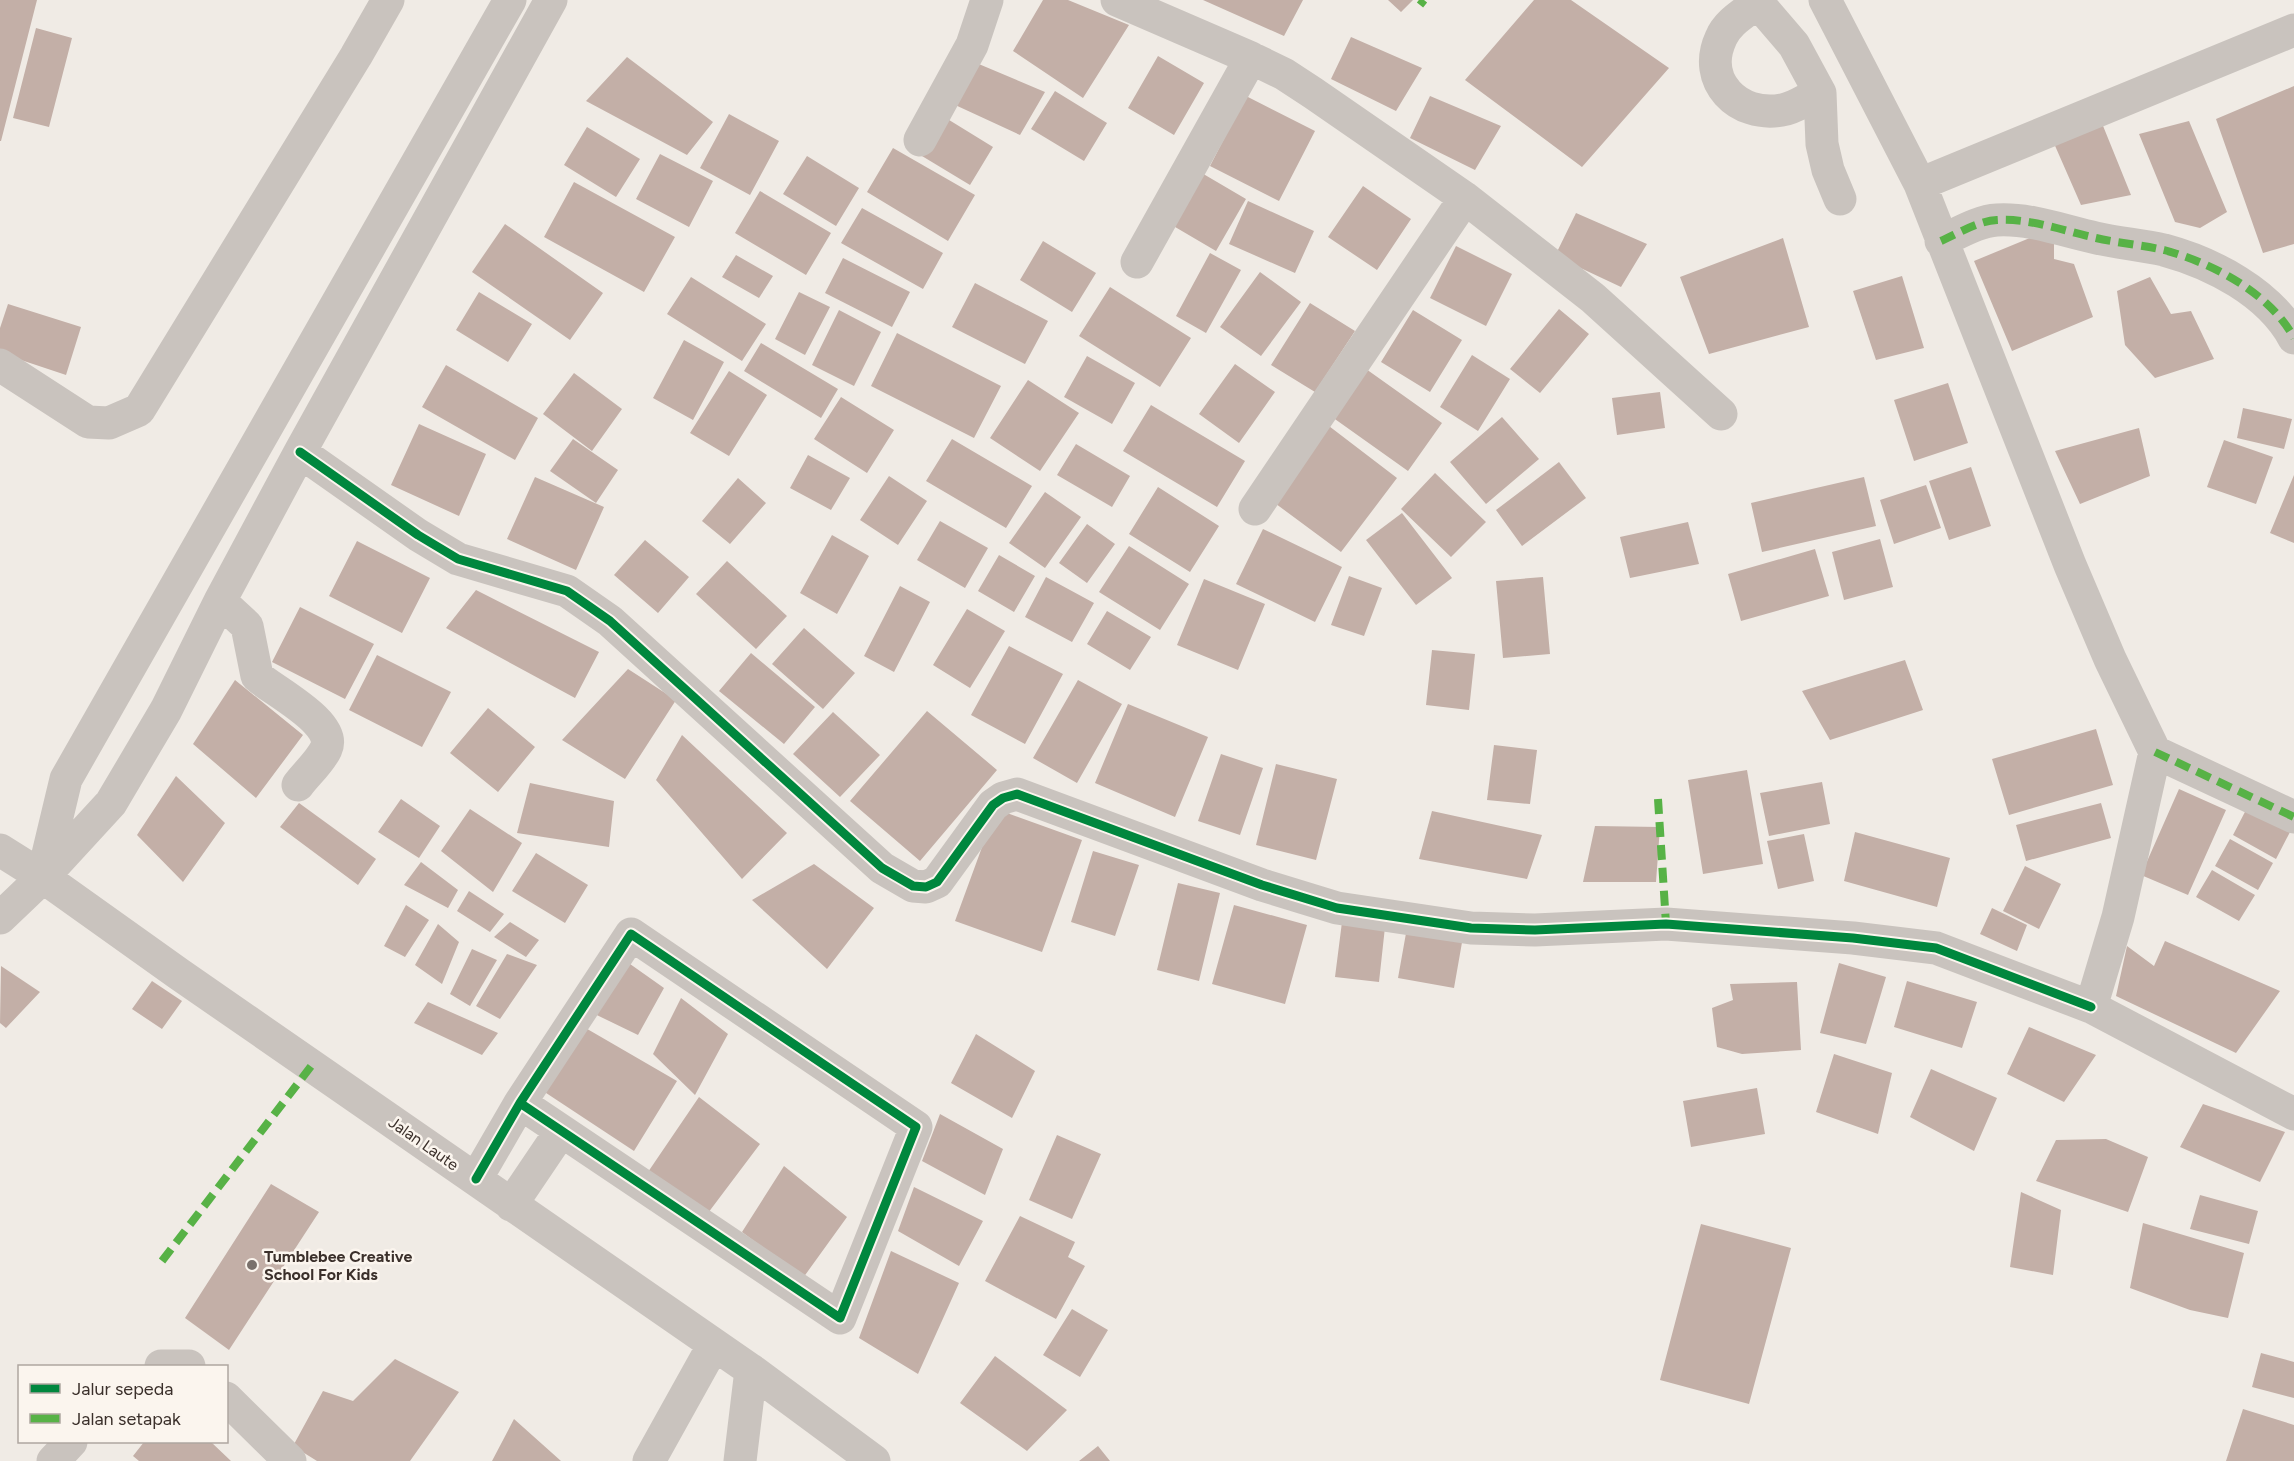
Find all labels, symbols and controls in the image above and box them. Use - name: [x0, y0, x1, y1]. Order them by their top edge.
- street label: Jalan Laute: [385, 1112, 463, 1175]
- place label: Tumblebee Creative School For Kids: [264, 1247, 413, 1284]
- marker: Tumblebee Creative School For Kids: [245, 1258, 259, 1272]
- legend: [18, 1365, 228, 1443]
- text: Jalur sepeda: [72, 1378, 173, 1400]
- text: Jalan setapak: [72, 1408, 181, 1430]

